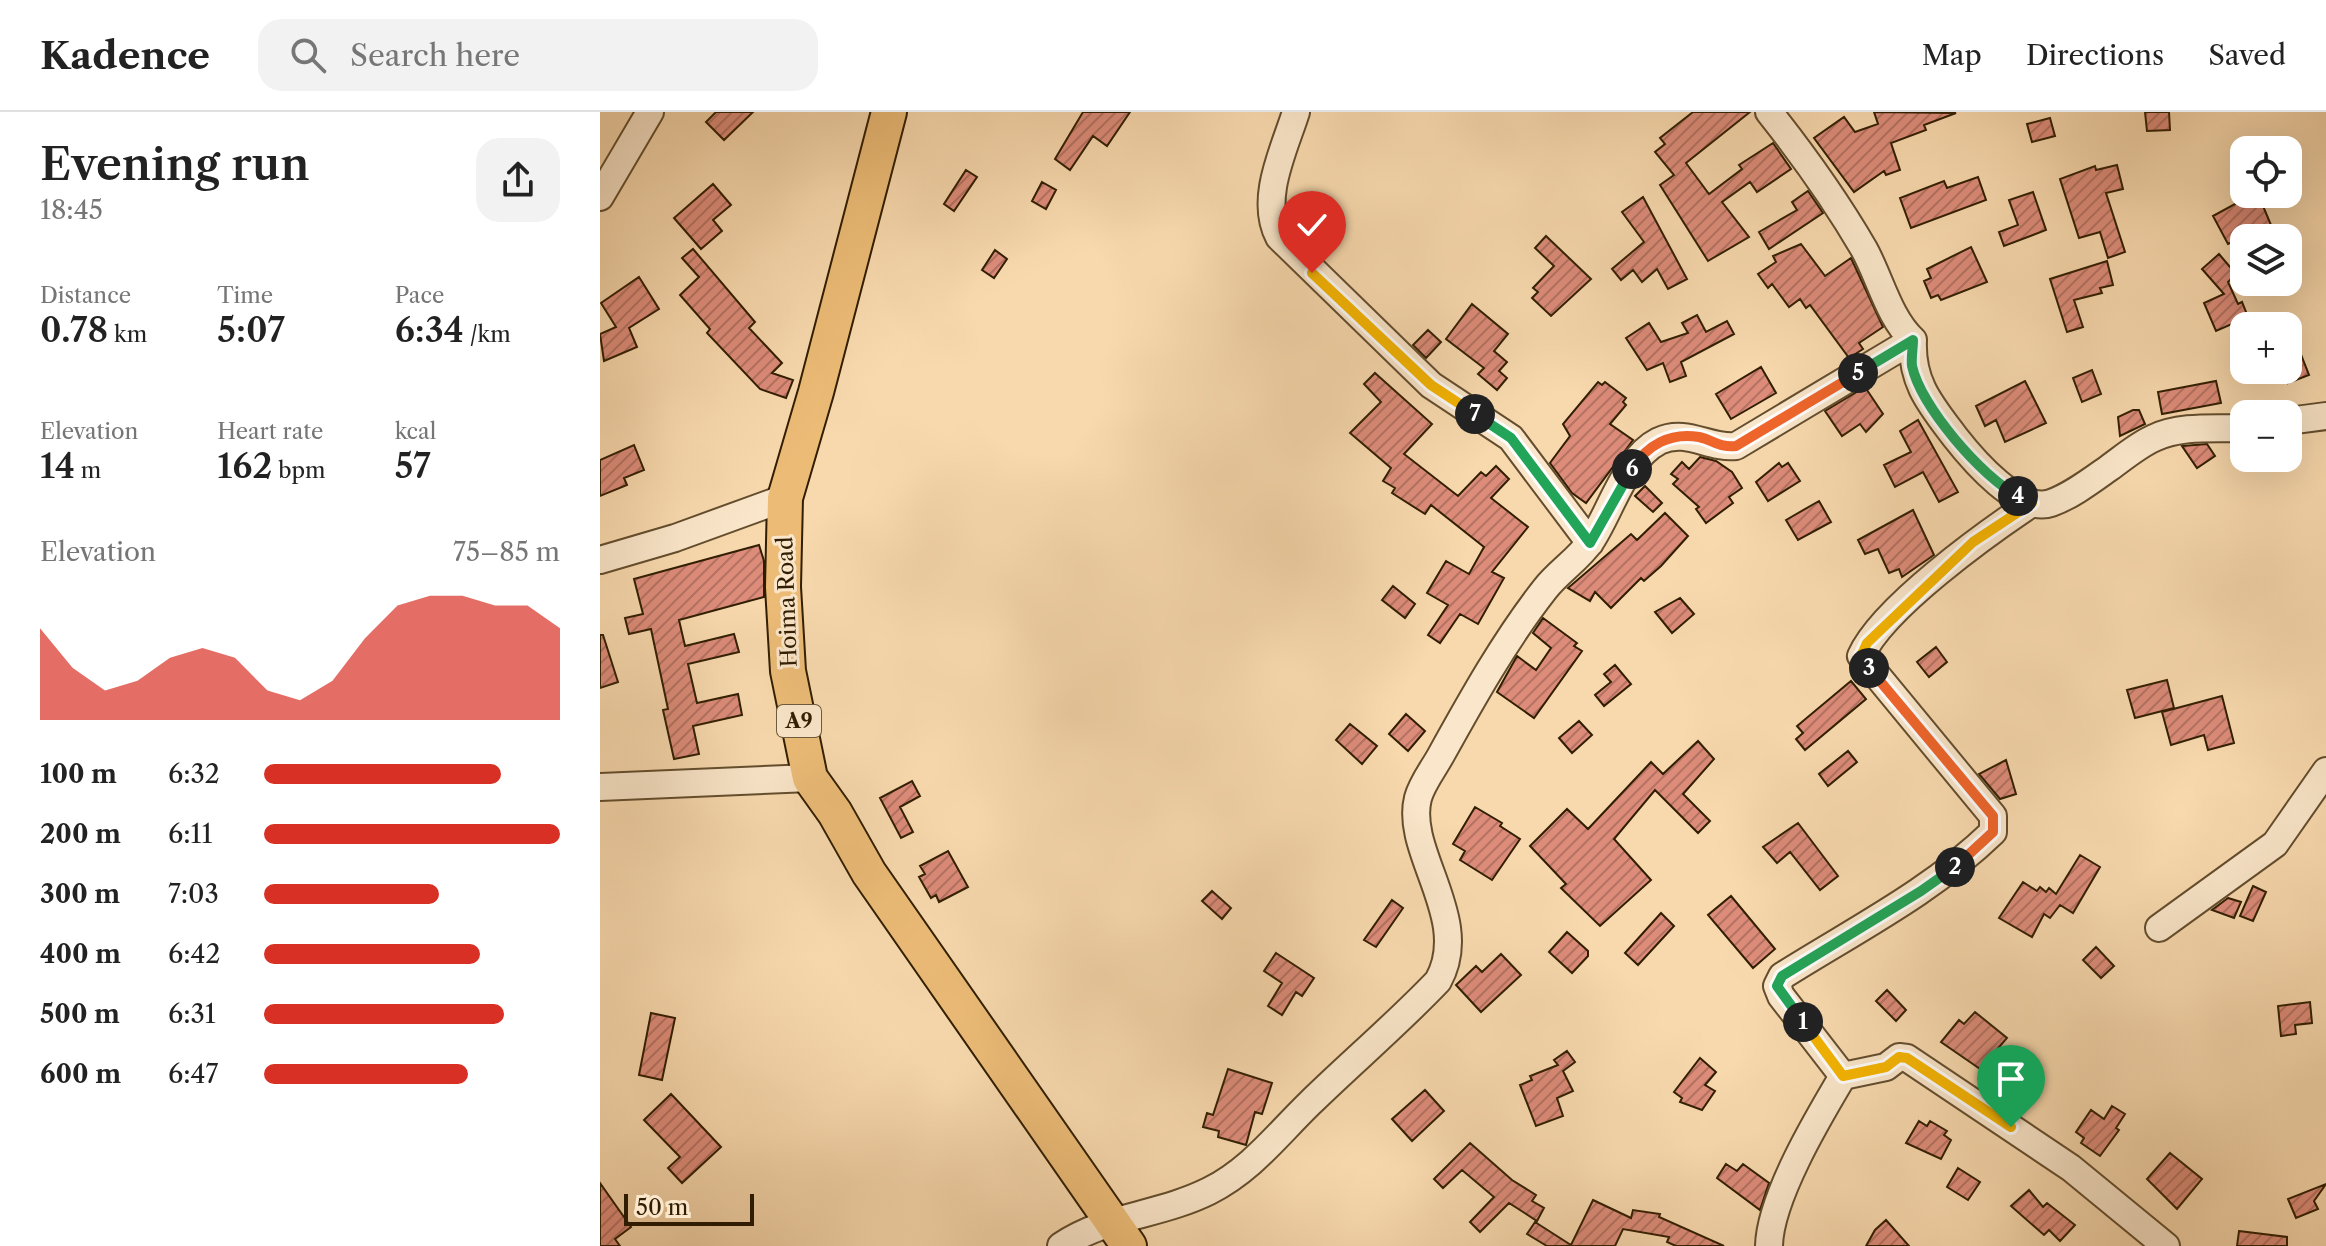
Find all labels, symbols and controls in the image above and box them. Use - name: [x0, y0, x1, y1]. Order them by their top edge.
- search box: [258, 19, 818, 91]
- text: Kadence: [40, 32, 210, 79]
- icon: search: [286, 33, 330, 77]
- text: Search here: [350, 37, 520, 74]
- text: Map: [1922, 38, 1982, 72]
- text: Directions: [2026, 38, 2164, 72]
- text: Saved: [2208, 38, 2286, 72]
- map controls: [2230, 136, 2302, 472]
- button: locate: [2230, 136, 2302, 208]
- text: Evening run: [40, 137, 310, 191]
- button: share: [476, 138, 560, 222]
- pin: [1278, 191, 1346, 273]
- text: 18:45: [40, 194, 103, 226]
- icon: check: [1290, 203, 1334, 247]
- button: layers: [2230, 224, 2302, 296]
- text: Distance: [40, 282, 131, 309]
- text: Time: [217, 282, 273, 309]
- text: Pace: [395, 282, 444, 309]
- text: 0.78: [40, 309, 108, 351]
- text: 5:07: [217, 309, 285, 351]
- text: 6:34: [395, 309, 464, 351]
- button: +: [2230, 312, 2302, 384]
- text: km: [108, 321, 147, 348]
- text: /km: [464, 321, 511, 348]
- pin: 5: [1838, 353, 1878, 393]
- text: 5: [1852, 359, 1864, 386]
- pin: 7: [1455, 394, 1495, 434]
- text: 7: [1469, 400, 1481, 427]
- button: −: [2230, 400, 2302, 472]
- text: Elevation: [40, 418, 138, 445]
- text: Heart rate: [217, 418, 323, 445]
- text: kcal: [395, 418, 436, 445]
- text: 14: [40, 445, 75, 487]
- text: 162: [217, 445, 272, 487]
- text: 57: [395, 445, 431, 487]
- pin: 6: [1612, 449, 1652, 489]
- text: 6: [1625, 455, 1639, 482]
- text: m: [75, 457, 101, 484]
- text: bpm: [272, 457, 326, 484]
- pin: 4: [1998, 476, 2038, 516]
- text: 4: [2011, 482, 2025, 509]
- text: Elevation: [40, 536, 156, 568]
- text: 75–85 m: [453, 536, 560, 568]
- street label: Hoima Road: [771, 536, 803, 668]
- pin: 3: [1849, 648, 1889, 688]
- text: 3: [1863, 654, 1875, 681]
- road number: A9: [777, 705, 821, 737]
- text: 100 m: [40, 758, 117, 790]
- text: 6:32: [168, 758, 220, 790]
- text: 200 m: [40, 818, 121, 850]
- text: 6:11: [168, 818, 212, 850]
- pin: 2: [1935, 847, 1975, 887]
- text: 2: [1949, 853, 1962, 880]
- text: 300 m: [40, 878, 120, 910]
- text: 7:03: [168, 878, 219, 910]
- text: 400 m: [40, 938, 121, 970]
- text: 6:42: [168, 938, 221, 970]
- text: 500 m: [40, 998, 120, 1030]
- text: 6:31: [168, 998, 216, 1030]
- pin: 1: [1783, 1002, 1823, 1042]
- text: 1: [1798, 1008, 1808, 1035]
- pin: [1977, 1045, 2045, 1127]
- icon: arrive: [1989, 1057, 2033, 1101]
- text: 600 m: [40, 1058, 121, 1090]
- text: 6:47: [168, 1058, 218, 1090]
- scale bar: [624, 1190, 754, 1226]
- text: 50 m: [636, 1194, 688, 1221]

